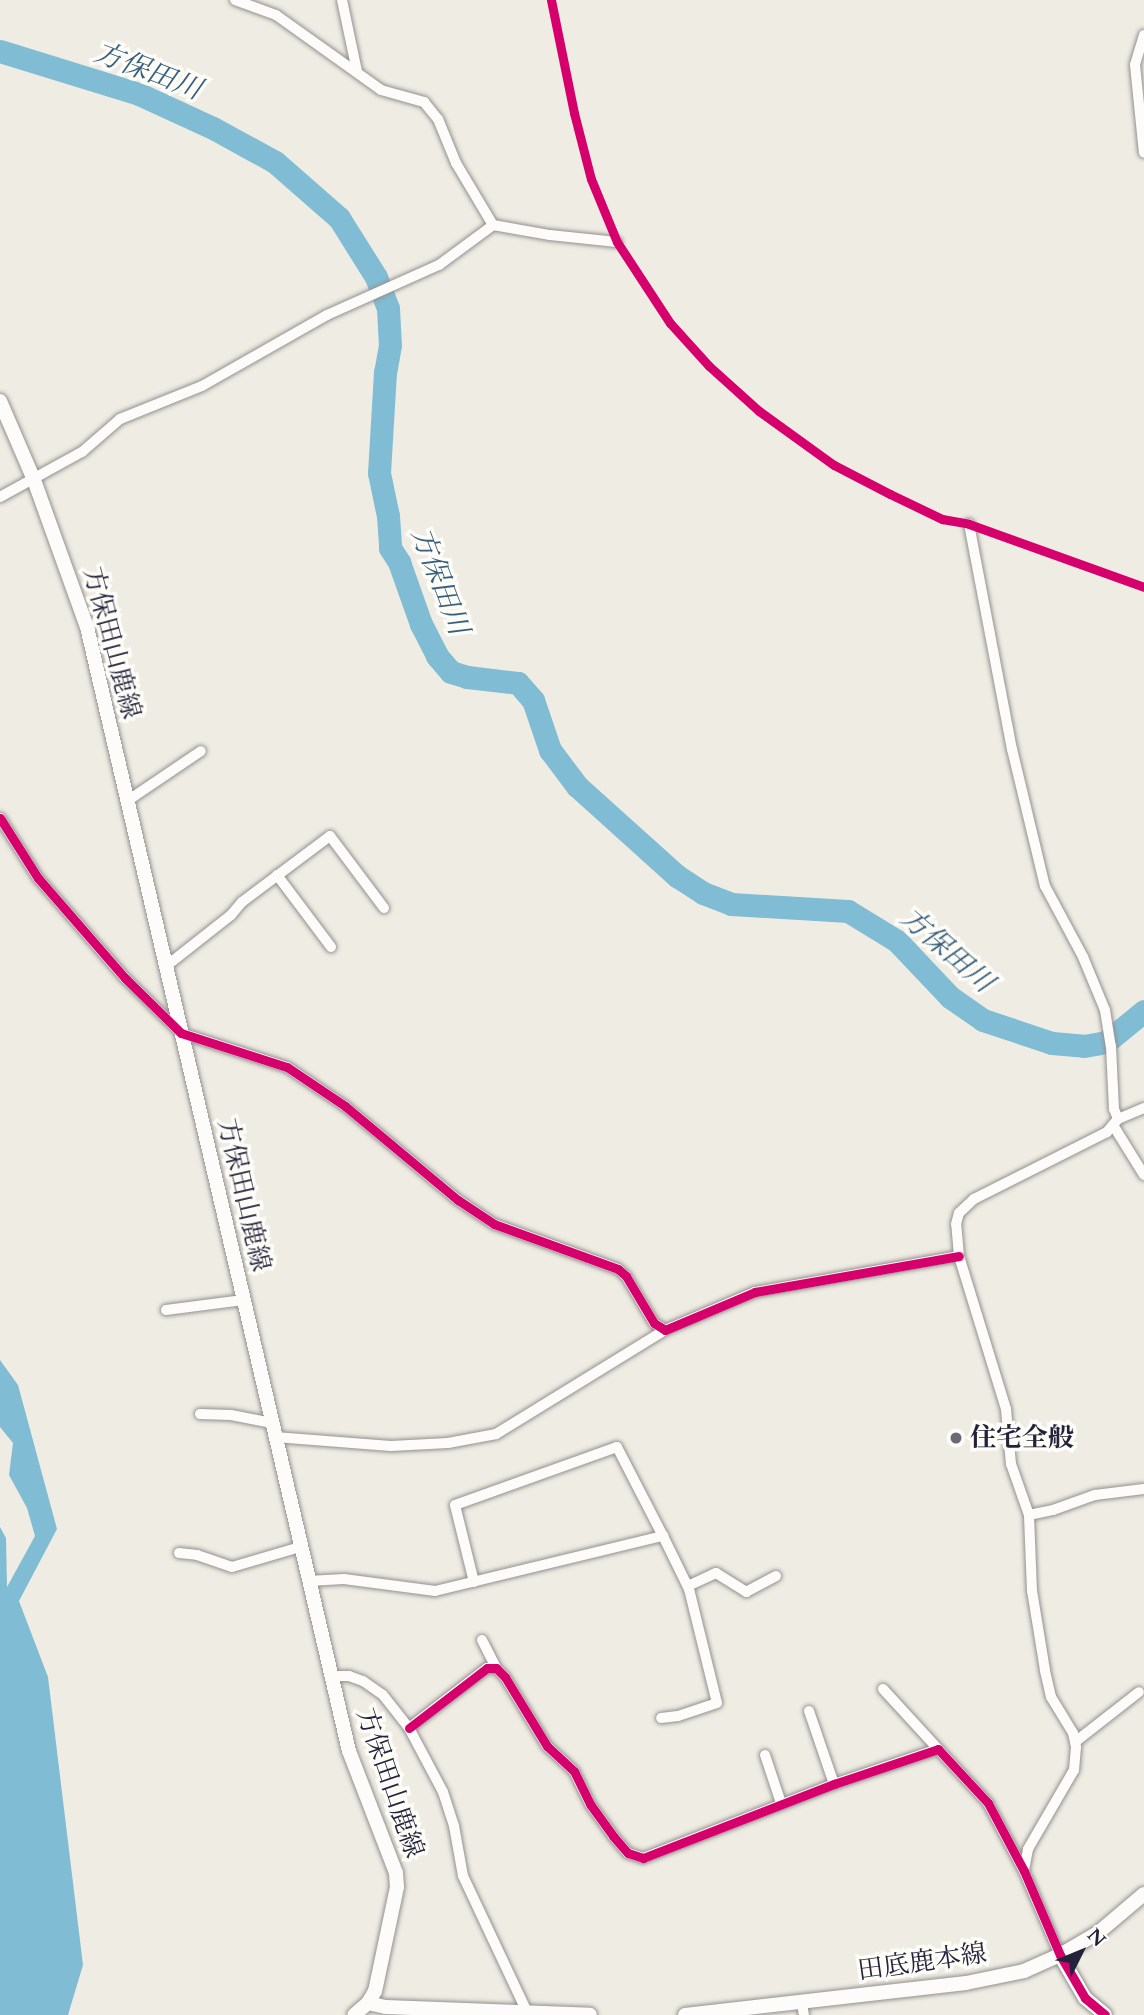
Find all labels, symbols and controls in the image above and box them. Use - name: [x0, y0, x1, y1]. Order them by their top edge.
- water label: 方保田川: [90, 35, 206, 107]
- water label: 方保田川: [404, 523, 476, 639]
- street label: 方保田山鹿線: [77, 564, 147, 722]
- water label: 方保田川: [894, 901, 1000, 999]
- street label: 方保田山鹿線: [211, 1115, 277, 1275]
- place label: 住宅全般: [970, 1422, 1074, 1454]
- marker: 住宅全般: [948, 1430, 964, 1446]
- street label: 方保田山鹿線: [350, 1704, 430, 1862]
- north arrow: [1046, 1917, 1116, 1987]
- text: N: [1081, 1923, 1111, 1953]
- street label: 田底鹿本線: [855, 1938, 989, 1986]

